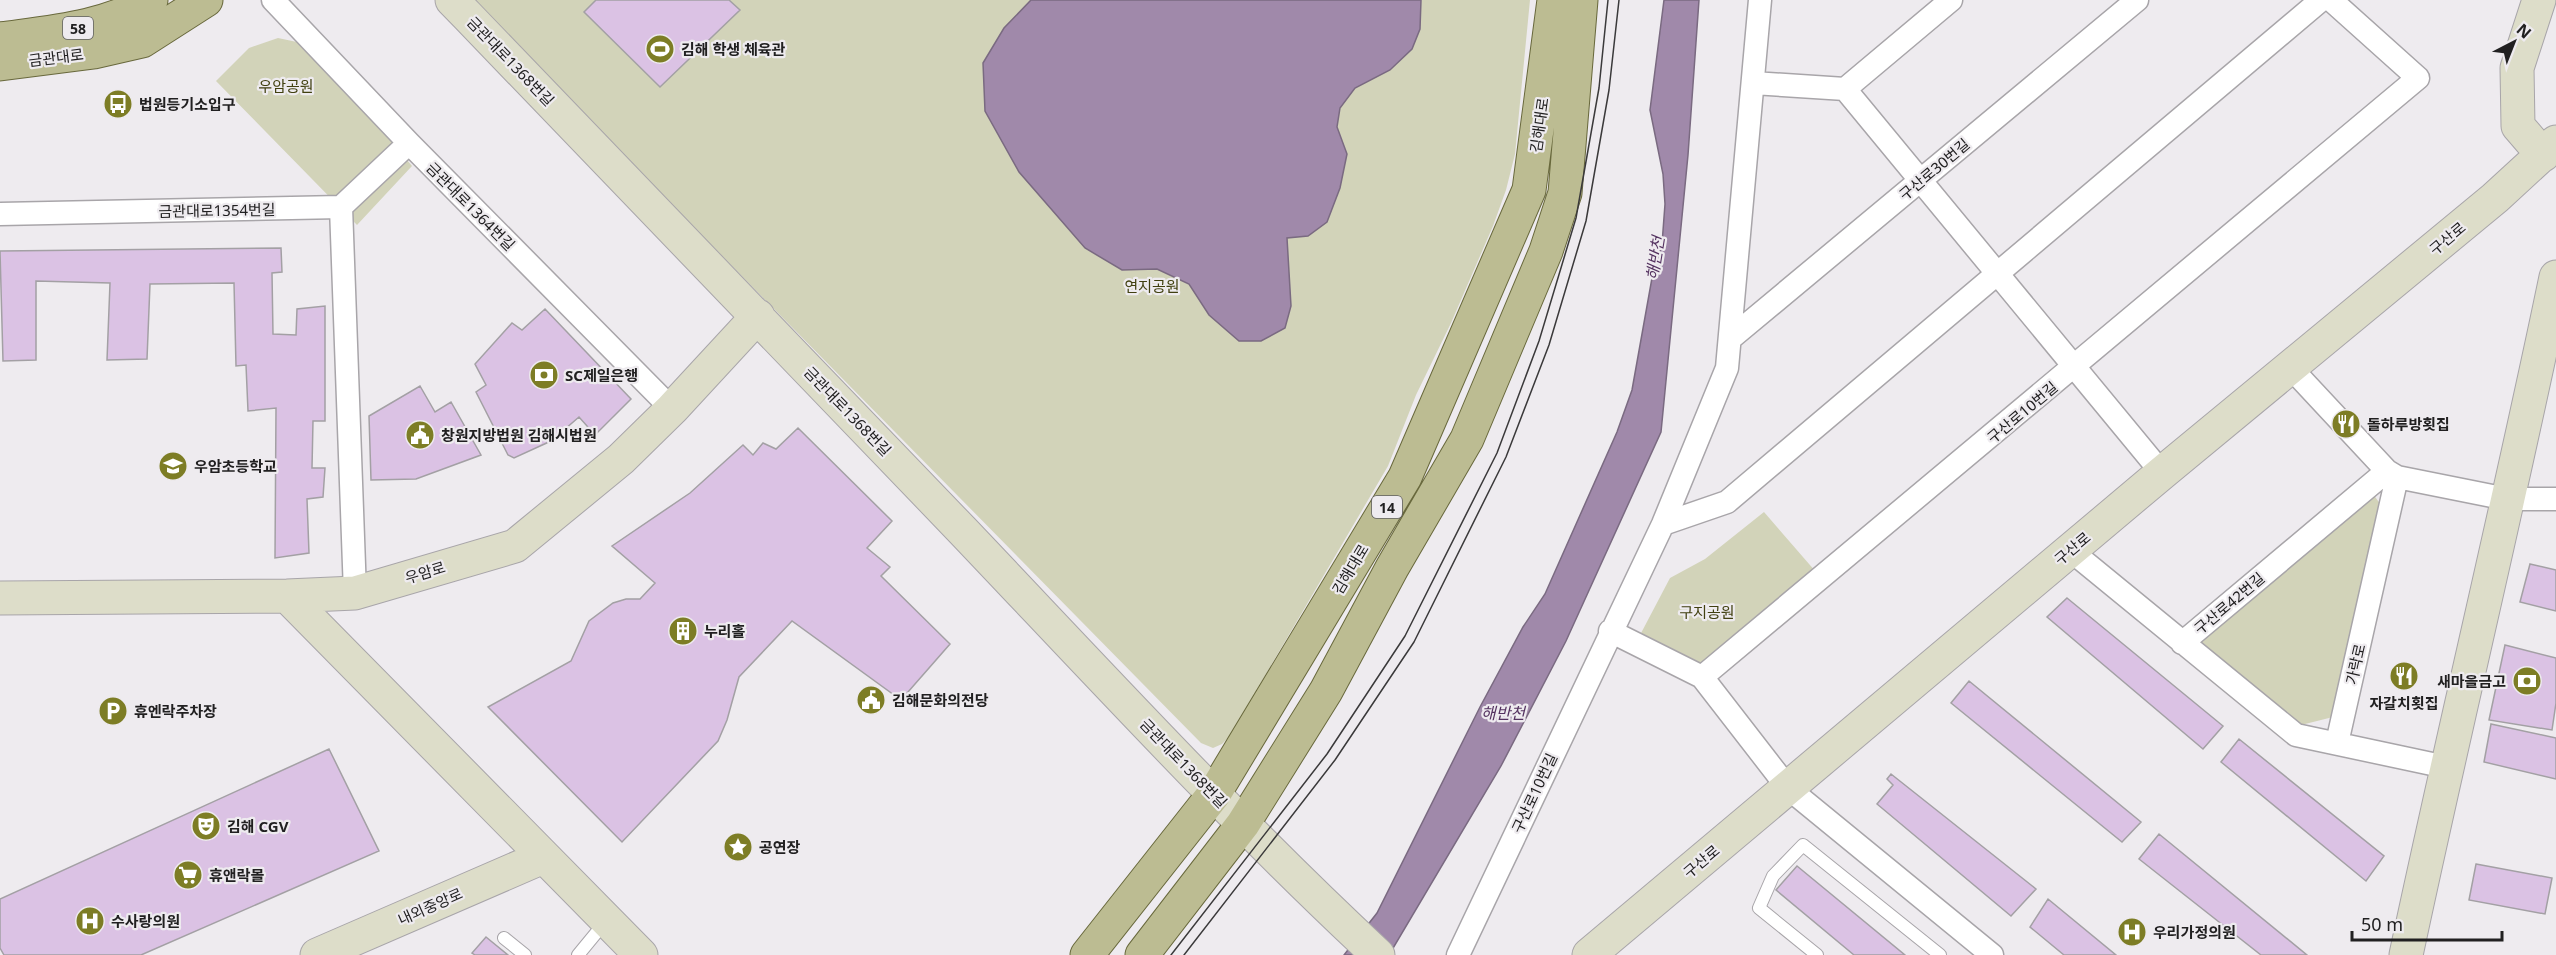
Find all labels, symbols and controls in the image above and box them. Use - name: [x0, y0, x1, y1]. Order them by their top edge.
- street label: 금관대로1368번길: [463, 12, 559, 110]
- north arrow: [2484, 12, 2544, 72]
- road number: 58: [63, 17, 93, 39]
- text: N: [2512, 18, 2536, 43]
- sports icon: 김해 학생 체육관: [644, 33, 676, 65]
- place label: 김해 학생 체육관: [681, 39, 786, 59]
- street label: 금관대로: [27, 44, 85, 70]
- park label: 우암공원: [258, 76, 314, 96]
- bus stop icon: 법원등기소입구: [102, 88, 134, 120]
- place label: 법원등기소입구: [139, 94, 236, 114]
- street label: 김해대로: [1525, 96, 1553, 154]
- street label: 구산로30번길: [1895, 134, 1973, 204]
- street label: 금관대로1364번길: [423, 158, 519, 254]
- street label: 금관대로1354번길: [158, 199, 276, 221]
- street label: 구산로: [2425, 217, 2469, 259]
- water label: 해반천: [1641, 232, 1670, 282]
- park label: 연지공원: [1124, 276, 1180, 296]
- bank icon: SC제일은행: [528, 359, 560, 391]
- street label: 금관대로1368번길: [800, 362, 896, 460]
- place label: SC제일은행: [565, 365, 638, 385]
- street label: 구산로10번길: [1983, 377, 2061, 447]
- restaurant icon: 돌하루방횟집: [2330, 408, 2362, 440]
- place label: 돌하루방횟집: [2367, 414, 2450, 434]
- public building icon: 창원지방법원 김해시법원: [404, 419, 436, 451]
- place label: 창원지방법원 김해시법원: [441, 425, 597, 445]
- school or university icon: 우암초등학교: [157, 450, 189, 482]
- place label: 우암초등학교: [194, 456, 277, 476]
- road number: 14: [1372, 496, 1402, 518]
- street label: 구산로: [2050, 527, 2094, 569]
- street label: 김해대로: [1327, 540, 1373, 598]
- street label: 우암로: [402, 556, 448, 588]
- street label: 구산로42번길: [2190, 568, 2268, 638]
- park label: 구지공원: [1679, 602, 1735, 622]
- building icon: 누리홀: [667, 615, 699, 647]
- place label: 누리홀: [704, 621, 746, 641]
- street label: 가락로: [2341, 642, 2369, 686]
- restaurant icon: 자갈치횟집: [2388, 660, 2420, 692]
- bank icon: 새마을금고: [2511, 665, 2543, 697]
- place label: 새마을금고: [2437, 671, 2506, 691]
- public building icon: 김해문화의전당: [855, 684, 887, 716]
- place label: 김해문화의전당: [892, 690, 989, 710]
- place label: 자갈치횟집: [2369, 693, 2439, 713]
- parking icon: 휴엔락주차장: [97, 695, 129, 727]
- place label: 휴엔락주차장: [134, 701, 217, 721]
- water label: 해반천: [1481, 702, 1527, 724]
- street label: 금관대로1368번길: [1136, 714, 1232, 812]
- street label: 구산로10번길: [1507, 750, 1561, 836]
- theatre icon: 김해 CGV: [190, 810, 222, 842]
- place label: 김해 CGV: [227, 816, 289, 836]
- place icon: 공연장: [722, 831, 754, 863]
- place label: 공연장: [759, 837, 801, 857]
- street label: 구산로: [1679, 840, 1723, 882]
- supermarket icon: 휴앤락몰: [172, 859, 204, 891]
- place label: 휴앤락몰: [209, 865, 264, 885]
- street label: 내외중앙로: [394, 883, 466, 929]
- scale bar: [2352, 904, 2502, 942]
- hospital icon: 수사랑의원: [74, 905, 106, 937]
- place label: 수사랑의원: [111, 911, 180, 931]
- text: 50 m: [2361, 912, 2403, 936]
- hospital icon: 우리가정의원: [2116, 916, 2148, 948]
- place label: 우리가정의원: [2153, 922, 2236, 942]

